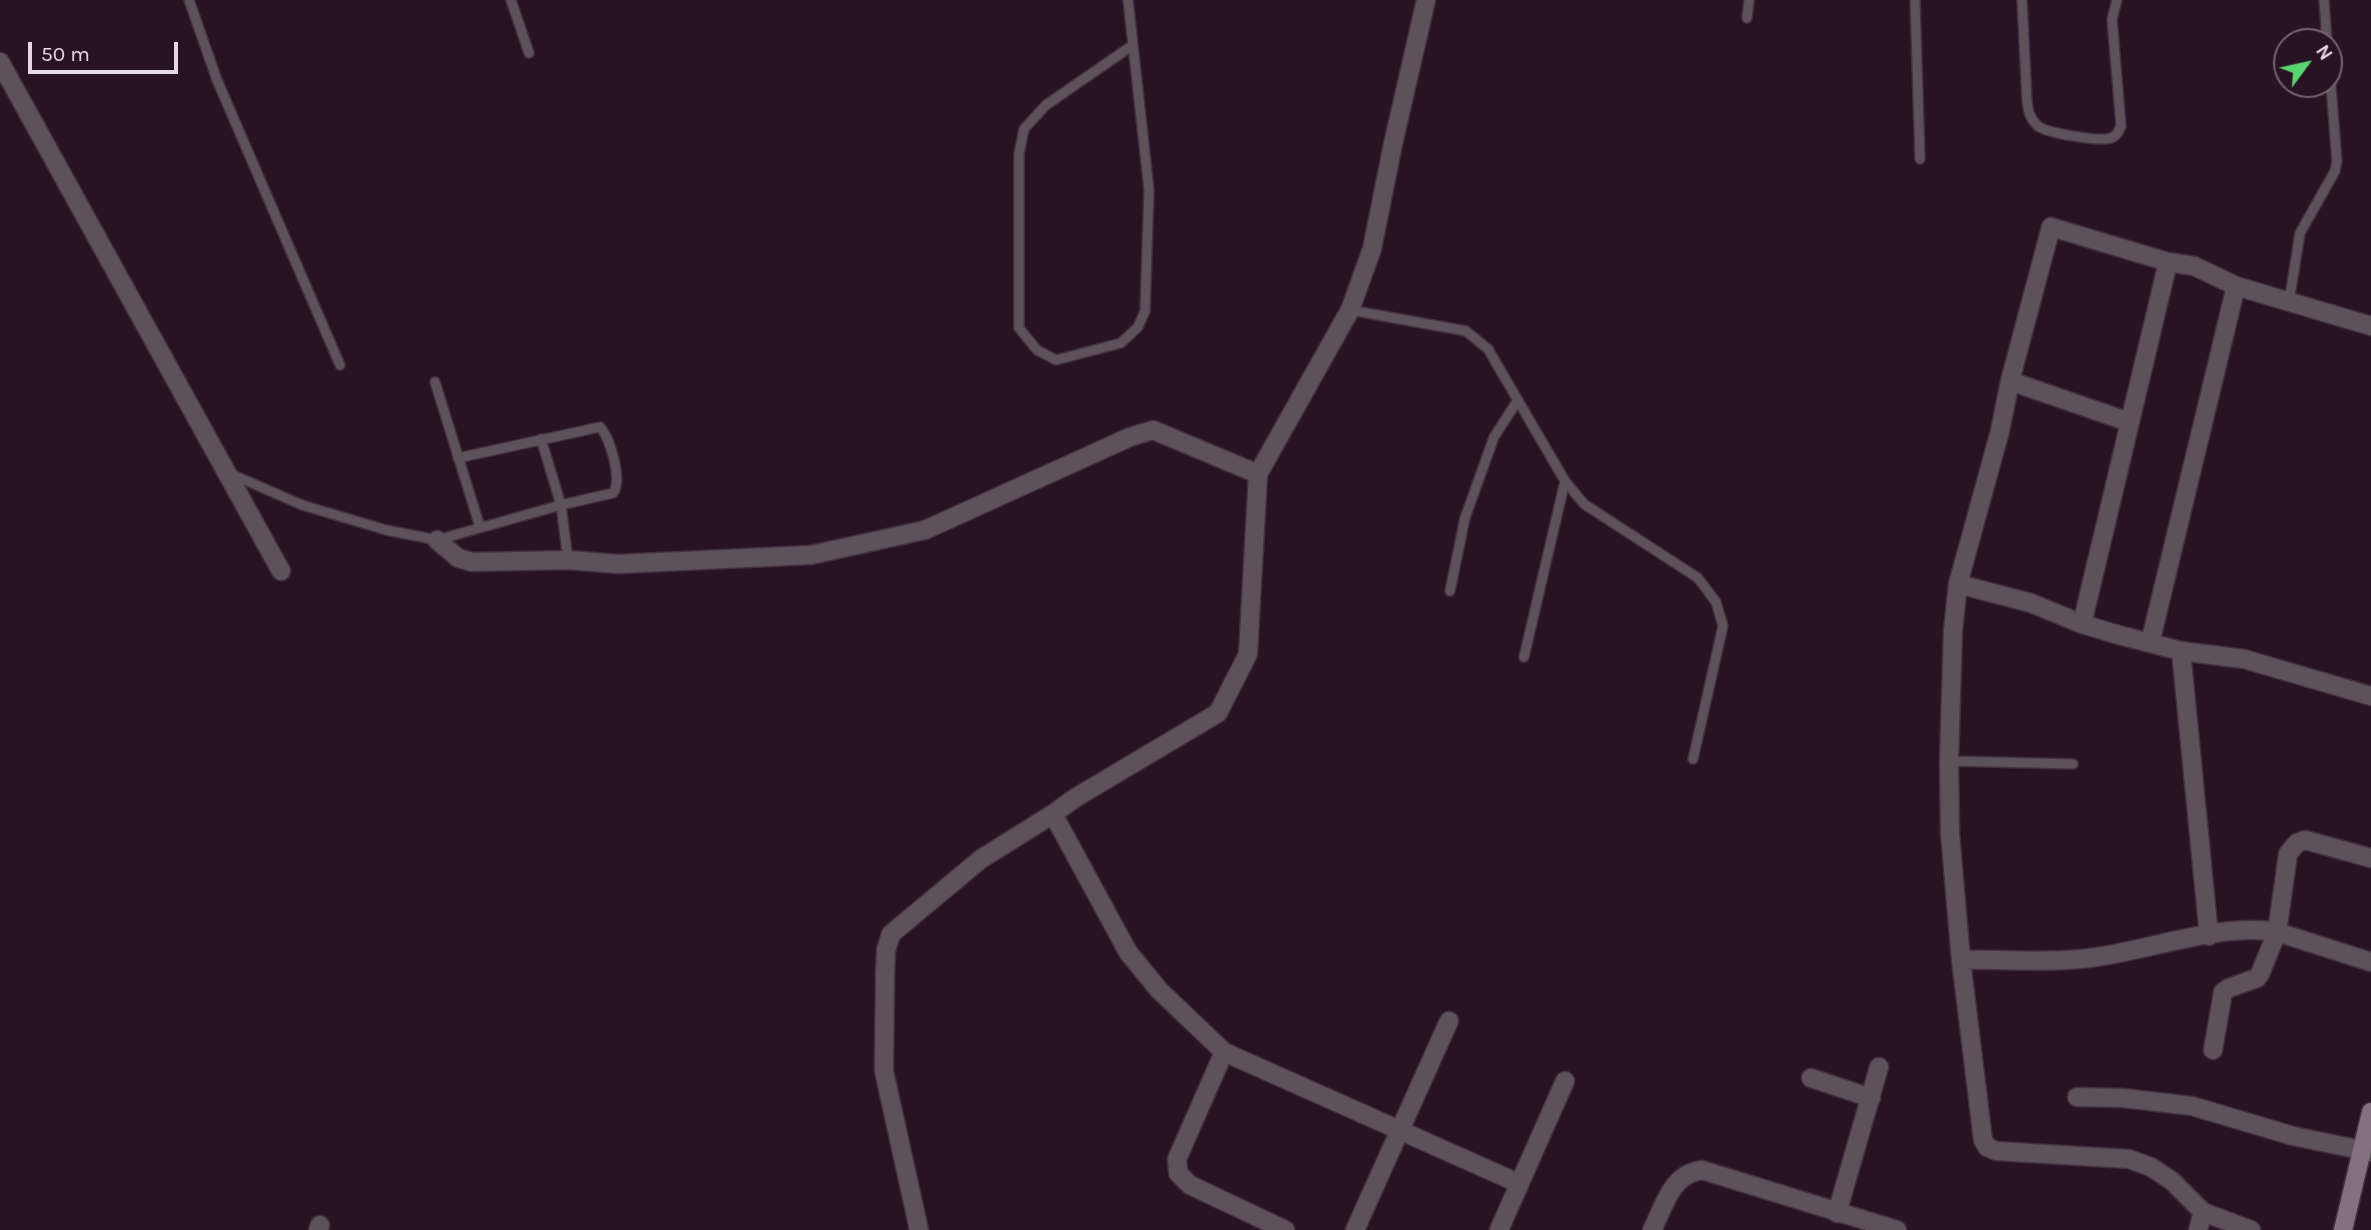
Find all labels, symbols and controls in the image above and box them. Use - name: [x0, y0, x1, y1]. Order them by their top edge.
- scale bar: [32, 28, 182, 72]
- north arrow: [2273, 28, 2343, 98]
- text: N: [2311, 41, 2337, 64]
- text: 50 m: [41, 42, 90, 66]

